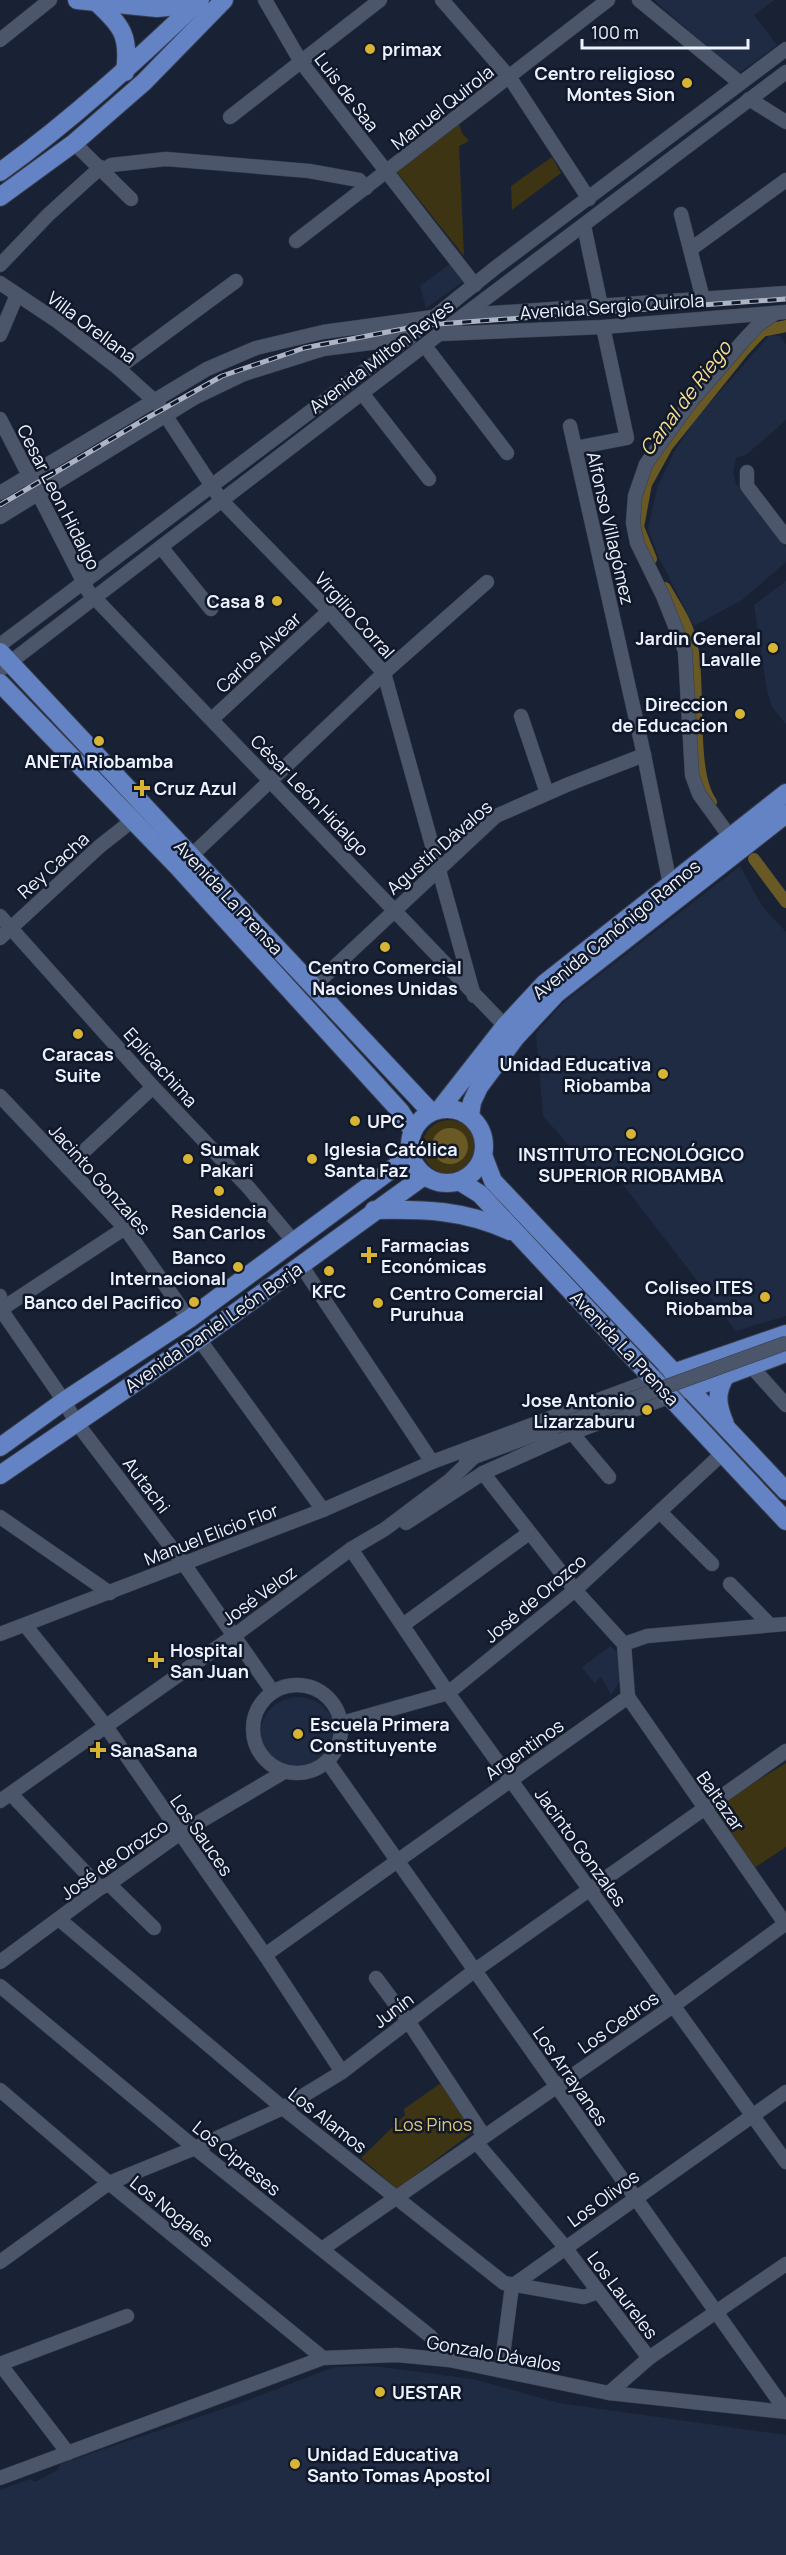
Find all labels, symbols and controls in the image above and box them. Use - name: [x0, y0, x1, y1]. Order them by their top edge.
- scale bar: [582, 12, 748, 50]
- text: 100 m: [591, 20, 639, 44]
- place label: primax: [382, 37, 442, 61]
- marker: primax: [363, 42, 377, 56]
- street label: Luis de Saa: [309, 48, 385, 136]
- street label: Manuel Quirola: [386, 59, 498, 155]
- place label: Centro religioso Montes Sion: [535, 61, 675, 106]
- marker: Centro religioso Montes Sion: [680, 76, 694, 90]
- street label: Villa Orellana: [43, 286, 141, 368]
- street label: Avenida Sergio Quirola: [519, 288, 705, 324]
- street label: Avenida Milton Reyes: [304, 294, 458, 418]
- water label: Canal de Riego: [633, 334, 738, 461]
- street label: Cesar Leon Hidalgo: [12, 420, 106, 574]
- street label: Alfonso Villagómez: [582, 449, 640, 607]
- street label: Virgilio Corral: [310, 567, 400, 663]
- place label: Casa 8: [207, 589, 265, 613]
- marker: Casa 8: [270, 594, 284, 608]
- street label: Carlos Alvear: [210, 606, 306, 698]
- place label: Jardin General Lavalle: [636, 626, 761, 671]
- marker: Jardin General Lavalle: [766, 641, 780, 655]
- place label: Direccion de Educacion: [611, 692, 728, 737]
- marker: Direccion de Educacion: [733, 707, 747, 721]
- street label: César León Hidalgo: [246, 729, 374, 861]
- marker: ANETA Riobamba: [92, 734, 106, 748]
- place label: ANETA Riobamba: [25, 749, 173, 773]
- place label: Cruz Azul: [154, 776, 237, 800]
- marker: Cruz Azul: [135, 781, 149, 795]
- street label: Agustín Dávalos: [381, 794, 497, 900]
- street label: Rey Cacha: [12, 827, 94, 903]
- street label: Avenida La Prensa: [169, 834, 289, 960]
- street label: Avenida Canónigo Ramos: [527, 854, 705, 1004]
- marker: Centro Comercial Naciones Unidas: [378, 940, 392, 954]
- place label: Centro Comercial Naciones Unidas: [308, 955, 462, 1000]
- street label: Eplicachima: [119, 1022, 203, 1112]
- marker: Caracas Suite: [71, 1027, 85, 1041]
- place label: Caracas Suite: [42, 1042, 114, 1087]
- place label: Unidad Educativa Riobamba: [499, 1052, 651, 1097]
- marker: Unidad Educativa Riobamba: [656, 1067, 670, 1081]
- place label: UPC: [367, 1109, 405, 1133]
- marker: UPC: [348, 1114, 362, 1128]
- street label: Jacinto Gonzales: [44, 1118, 156, 1240]
- marker: INSTITUTO TECNOLÓGICO SUPERIOR RIOBAMBA: [624, 1127, 638, 1141]
- place label: Sumak Pakari: [200, 1137, 261, 1182]
- place label: Iglesia Católica Santa Faz: [324, 1137, 458, 1182]
- place label: INSTITUTO TECNOLÓGICO SUPERIOR RIOBAMBA: [518, 1142, 744, 1187]
- marker: Sumak Pakari: [181, 1152, 195, 1166]
- marker: Iglesia Católica Santa Faz: [305, 1152, 319, 1166]
- marker: Residencia San Carlos: [212, 1184, 226, 1198]
- place label: Residencia San Carlos: [171, 1199, 267, 1244]
- place label: Farmacias Económicas: [381, 1233, 487, 1278]
- place label: Banco Internacional: [110, 1245, 226, 1290]
- marker: Farmacias Económicas: [362, 1248, 376, 1262]
- street label: Avenida Daniel León Borja: [119, 1257, 307, 1397]
- marker: Banco Internacional: [231, 1260, 245, 1274]
- marker: KFC: [322, 1264, 336, 1278]
- place label: Coliseo ITES Riobamba: [645, 1275, 753, 1320]
- place label: KFC: [312, 1279, 346, 1303]
- place label: Centro Comercial Puruhua: [390, 1281, 543, 1326]
- street label: Avenida La Prensa: [565, 1285, 685, 1411]
- place label: Banco del Pacifico: [24, 1290, 182, 1314]
- marker: Coliseo ITES Riobamba: [758, 1290, 772, 1304]
- marker: Banco del Pacifico: [187, 1295, 201, 1309]
- marker: Centro Comercial Puruhua: [371, 1296, 385, 1310]
- place label: Jose Antonio Lizarzaburu: [522, 1388, 635, 1433]
- marker: Jose Antonio Lizarzaburu: [640, 1403, 654, 1417]
- street label: Autachi: [118, 1452, 176, 1518]
- street label: Manuel Elicio Flor: [140, 1497, 282, 1571]
- street label: José de Orozco: [479, 1548, 591, 1648]
- street label: José Veloz: [217, 1560, 301, 1630]
- place label: Hospital San Juan: [170, 1638, 249, 1683]
- marker: Hospital San Juan: [147, 1651, 165, 1669]
- place label: Escuela Primera Constituyente: [310, 1712, 450, 1757]
- street label: Argentinos: [480, 1713, 568, 1785]
- marker: Escuela Primera Constituyente: [291, 1727, 305, 1741]
- place label: SanaSana: [110, 1738, 198, 1762]
- marker: SanaSana: [91, 1743, 105, 1757]
- street label: Baltazar: [692, 1766, 751, 1836]
- street label: Jacinto Gonzales: [530, 1783, 632, 1911]
- street label: Los Sauces: [165, 1790, 239, 1880]
- street label: José de Orozco: [55, 1813, 173, 1905]
- street label: Los Cedros: [573, 1985, 663, 2059]
- street label: Junín: [368, 1987, 418, 2033]
- street label: Los Arrayanes: [528, 2022, 614, 2130]
- street label: Los Alamos: [284, 2082, 372, 2158]
- park label: Los Pinos: [394, 2112, 472, 2136]
- street label: Los Cipreses: [188, 2115, 286, 2201]
- street label: Los Olivos: [562, 2164, 644, 2232]
- street label: Los Nogales: [125, 2170, 219, 2252]
- street label: Los Laureles: [582, 2246, 664, 2344]
- street label: Gonzalo Dávalos: [425, 2329, 563, 2377]
- place label: UESTAR: [392, 2380, 462, 2404]
- marker: UESTAR: [373, 2385, 387, 2399]
- place label: Unidad Educativa Santo Tomas Apostol: [307, 2442, 490, 2487]
- marker: Unidad Educativa Santo Tomas Apostol: [288, 2457, 302, 2471]

